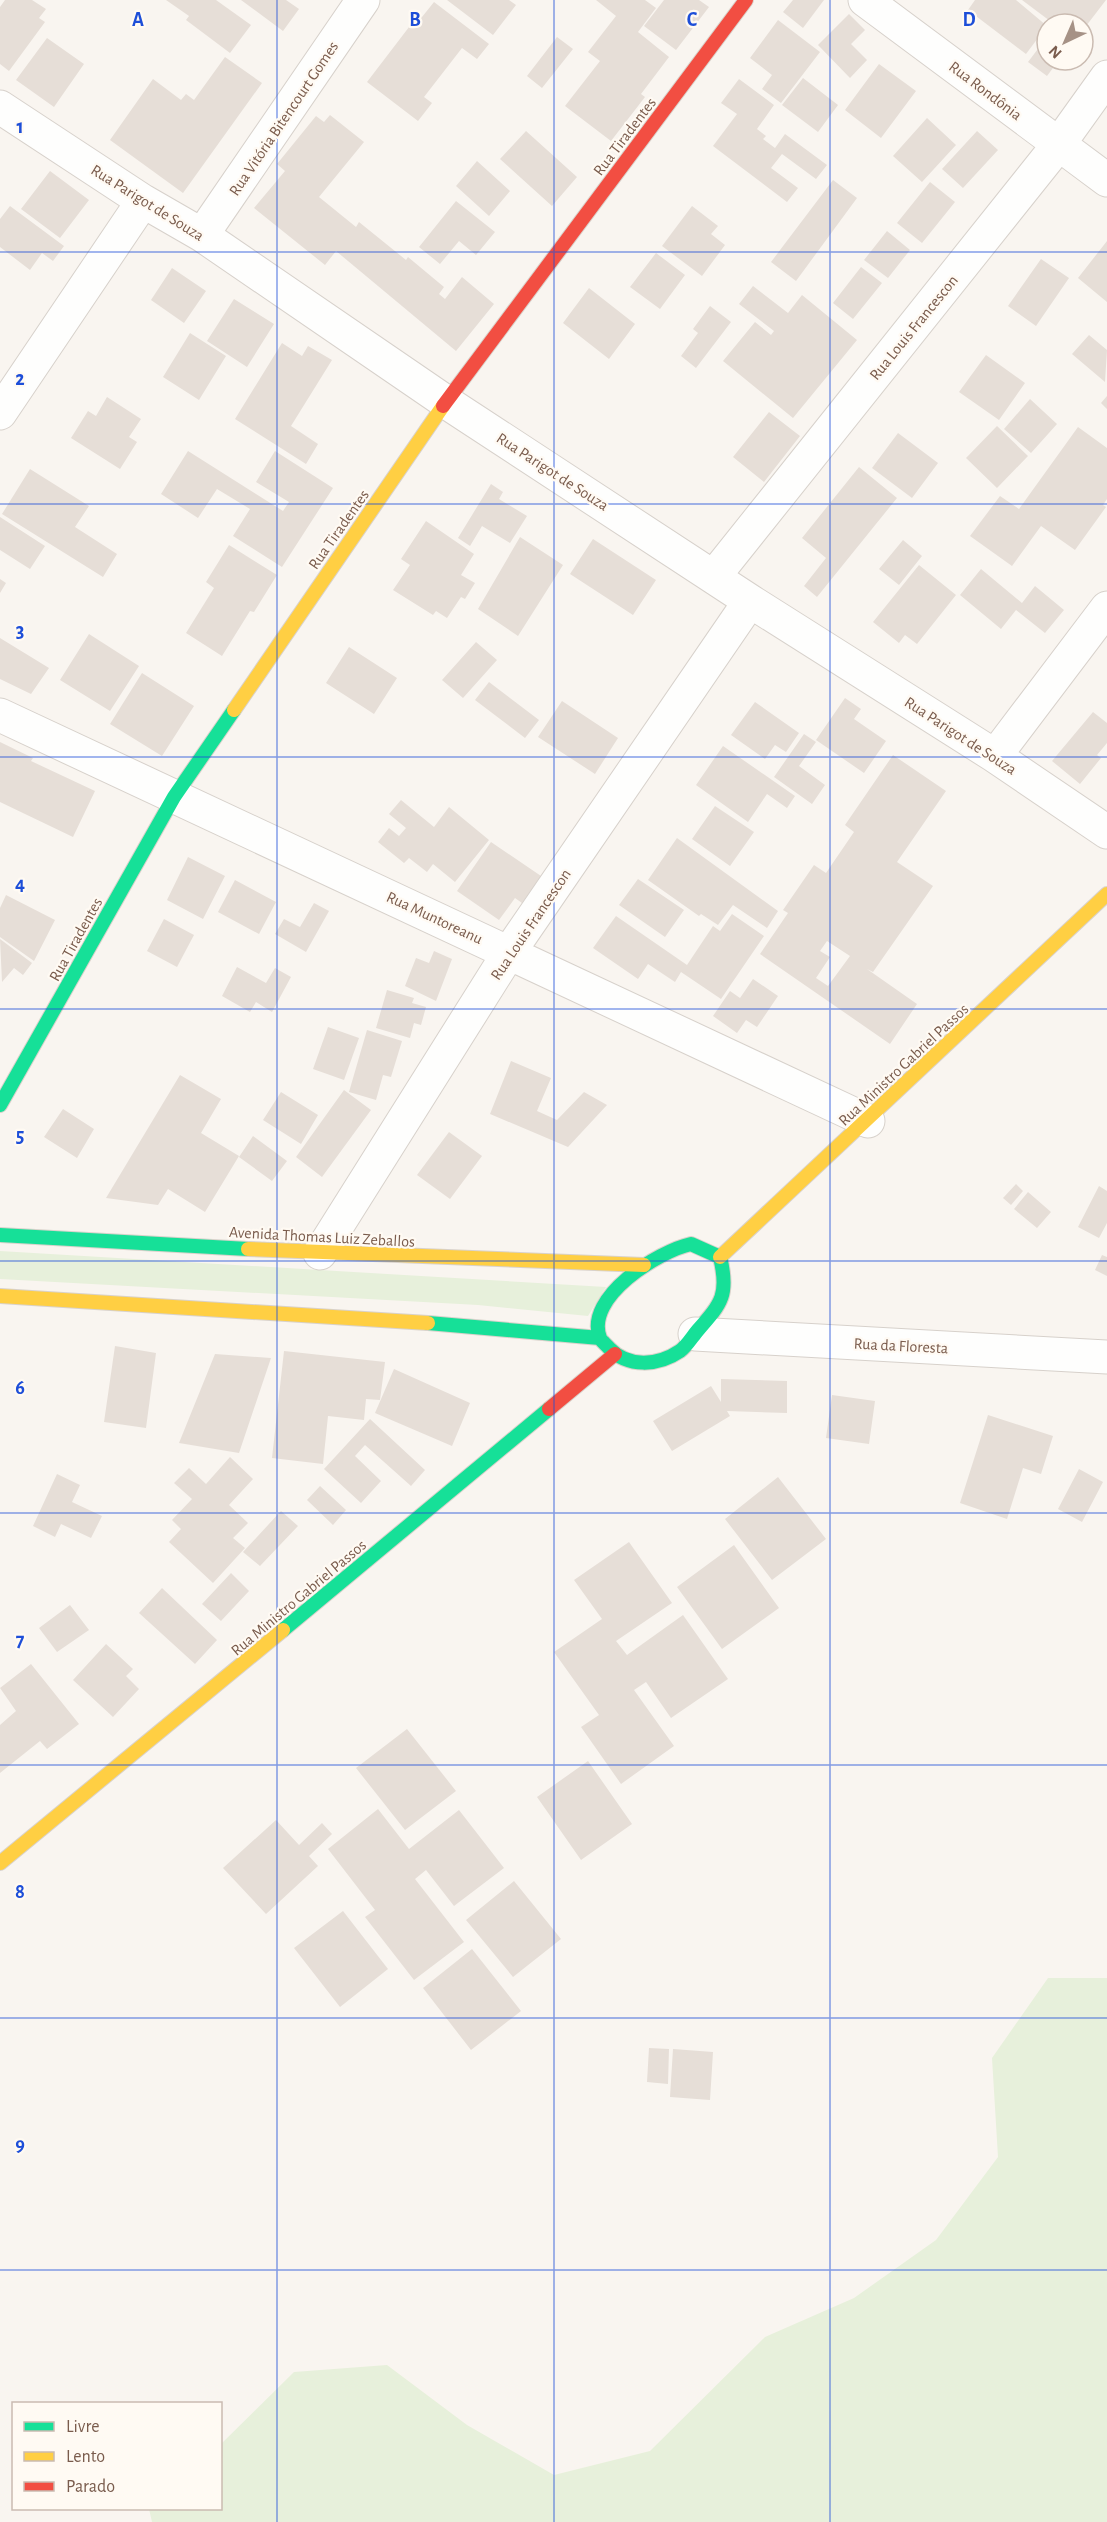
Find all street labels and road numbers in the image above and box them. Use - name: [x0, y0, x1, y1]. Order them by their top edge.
- street label: Rua Vitória Bitencourt Gomes: [226, 38, 341, 199]
- street label: Rua Rondônia: [946, 58, 1025, 123]
- street label: Rua Tiradentes: [590, 95, 659, 179]
- street label: Rua Parigot de Souza: [88, 162, 207, 244]
- street label: Rua Louis Francescon: [867, 272, 961, 383]
- street label: Rua Parigot de Souza: [494, 430, 611, 514]
- street label: Rua Tiradentes: [306, 487, 372, 572]
- street label: Rua Parigot de Souza: [902, 694, 1019, 778]
- street label: Rua Louis Francescon: [488, 866, 574, 983]
- street label: Rua Muntoreanu: [384, 889, 485, 947]
- street label: Rua Tiradentes: [46, 895, 105, 984]
- street label: Rua Ministro Gabriel Passos: [836, 1001, 972, 1129]
- street label: Avenida Thomas Luiz Zeballos: [228, 1224, 415, 1250]
- street label: Rua da Floresta: [853, 1336, 949, 1356]
- street label: Rua Ministro Gabriel Passos: [228, 1537, 369, 1659]

